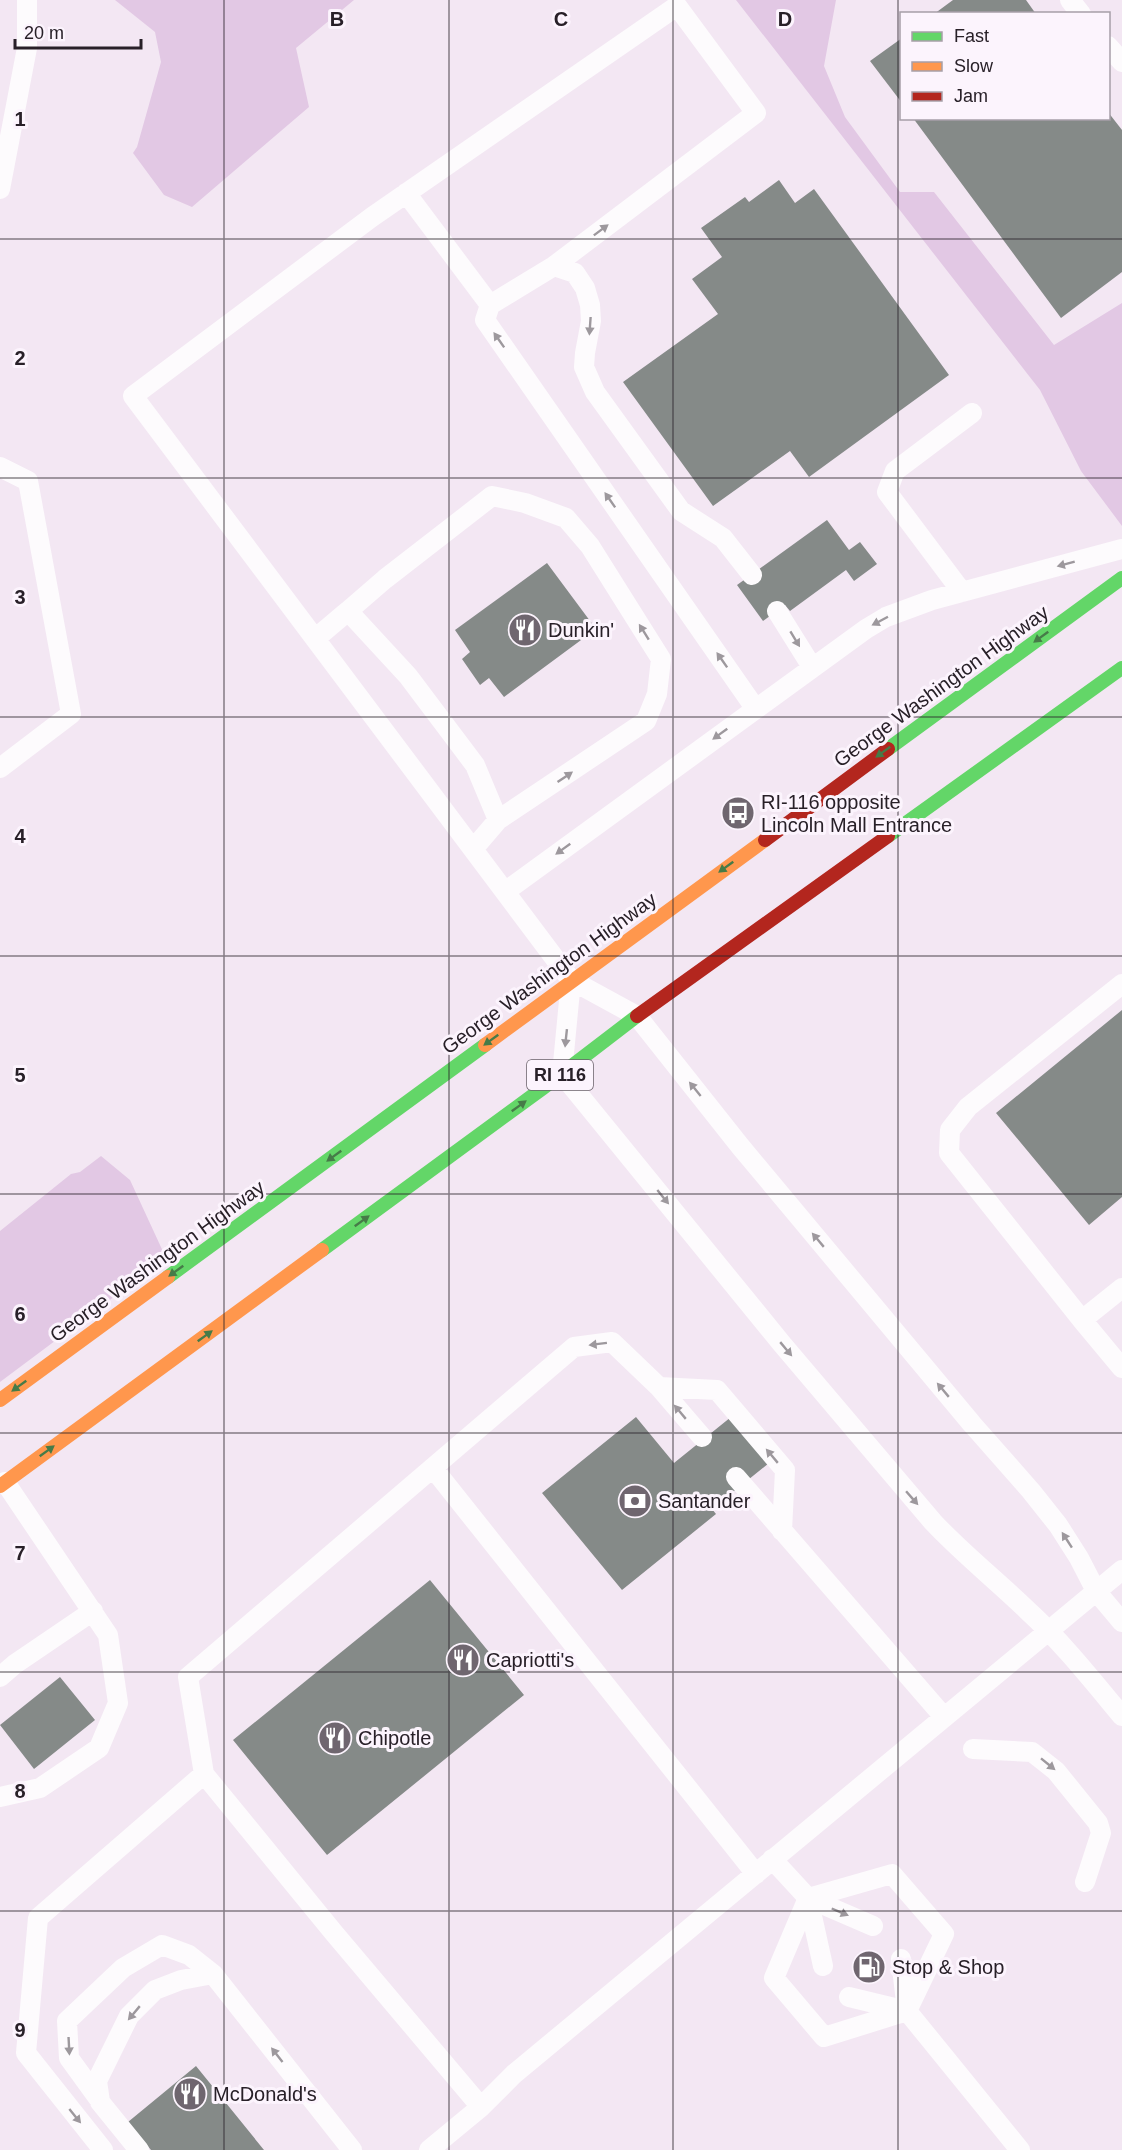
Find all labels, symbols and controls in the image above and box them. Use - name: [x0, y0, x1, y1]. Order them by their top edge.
- text: B: [330, 8, 344, 30]
- text: C: [554, 8, 568, 30]
- text: D: [778, 8, 792, 30]
- scale bar: [15, 12, 141, 50]
- legend: [900, 12, 1110, 120]
- text: 20 m: [24, 23, 64, 43]
- text: Fast: [954, 26, 989, 46]
- text: Slow: [954, 56, 994, 76]
- text: Jam: [954, 86, 988, 106]
- text: 1: [14, 108, 26, 130]
- one-way arrow: [593, 225, 608, 237]
- one-way arrow: [586, 316, 595, 335]
- one-way arrow: [493, 333, 505, 349]
- text: 2: [14, 347, 26, 369]
- one-way arrow: [604, 493, 616, 509]
- one-way arrow: [1056, 560, 1075, 570]
- text: 3: [14, 586, 26, 608]
- street label: George Washington Highway: [830, 601, 1052, 771]
- restaurant icon: Dunkin': [507, 612, 543, 648]
- one-way arrow: [871, 616, 888, 626]
- place label: Dunkin': [548, 619, 614, 641]
- one-way arrow: [638, 624, 649, 640]
- one-way arrow: [789, 631, 800, 647]
- one-way arrow: [1033, 631, 1049, 643]
- one-way arrow: [716, 653, 728, 669]
- one-way arrow: [713, 728, 729, 740]
- one-way arrow: [876, 746, 892, 758]
- one-way arrow: [557, 771, 573, 783]
- place label: RI-116 opposite Lincoln Mall Entrance: [761, 791, 952, 836]
- bus stop icon: RI-116 opposite Lincoln Mall Entrance: [720, 795, 756, 831]
- text: 4: [14, 825, 26, 847]
- one-way arrow: [556, 843, 571, 855]
- one-way arrow: [718, 861, 734, 873]
- street label: George Washington Highway: [438, 888, 660, 1058]
- one-way arrow: [561, 1029, 571, 1048]
- one-way arrow: [483, 1034, 499, 1046]
- road number: RI 116: [527, 1060, 593, 1090]
- text: 5: [14, 1064, 26, 1086]
- one-way arrow: [689, 1082, 701, 1097]
- one-way arrow: [512, 1100, 527, 1112]
- one-way arrow: [326, 1149, 341, 1161]
- street label: George Washington Highway: [46, 1176, 268, 1346]
- one-way arrow: [656, 1190, 668, 1205]
- one-way arrow: [354, 1215, 369, 1227]
- one-way arrow: [812, 1232, 825, 1248]
- one-way arrow: [169, 1265, 185, 1277]
- text: 6: [14, 1303, 26, 1325]
- one-way arrow: [196, 1330, 212, 1342]
- one-way arrow: [588, 1339, 607, 1349]
- one-way arrow: [779, 1341, 792, 1357]
- one-way arrow: [12, 1380, 28, 1392]
- one-way arrow: [937, 1382, 950, 1398]
- one-way arrow: [674, 1404, 687, 1420]
- one-way arrow: [39, 1445, 55, 1457]
- one-way arrow: [766, 1448, 779, 1464]
- bank icon: Santander: [617, 1483, 653, 1519]
- place label: Santander: [658, 1490, 751, 1512]
- one-way arrow: [905, 1490, 918, 1506]
- one-way arrow: [1062, 1532, 1073, 1548]
- text: 7: [14, 1542, 26, 1564]
- restaurant icon: Capriotti's: [445, 1642, 481, 1678]
- place label: Capriotti's: [486, 1649, 574, 1671]
- restaurant icon: Chipotle: [317, 1720, 353, 1756]
- place label: Chipotle: [358, 1727, 431, 1749]
- one-way arrow: [1040, 1758, 1055, 1770]
- text: 8: [14, 1780, 26, 1802]
- one-way arrow: [832, 1907, 850, 1917]
- fuel station icon: Stop & Shop: [851, 1949, 887, 1985]
- place label: Stop & Shop: [892, 1956, 1004, 1978]
- one-way arrow: [127, 2005, 140, 2021]
- text: 9: [14, 2019, 26, 2041]
- one-way arrow: [64, 2036, 73, 2055]
- one-way arrow: [271, 2047, 283, 2062]
- restaurant icon: McDonald's: [172, 2076, 208, 2112]
- place label: McDonald's: [213, 2083, 317, 2105]
- one-way arrow: [69, 2108, 81, 2123]

